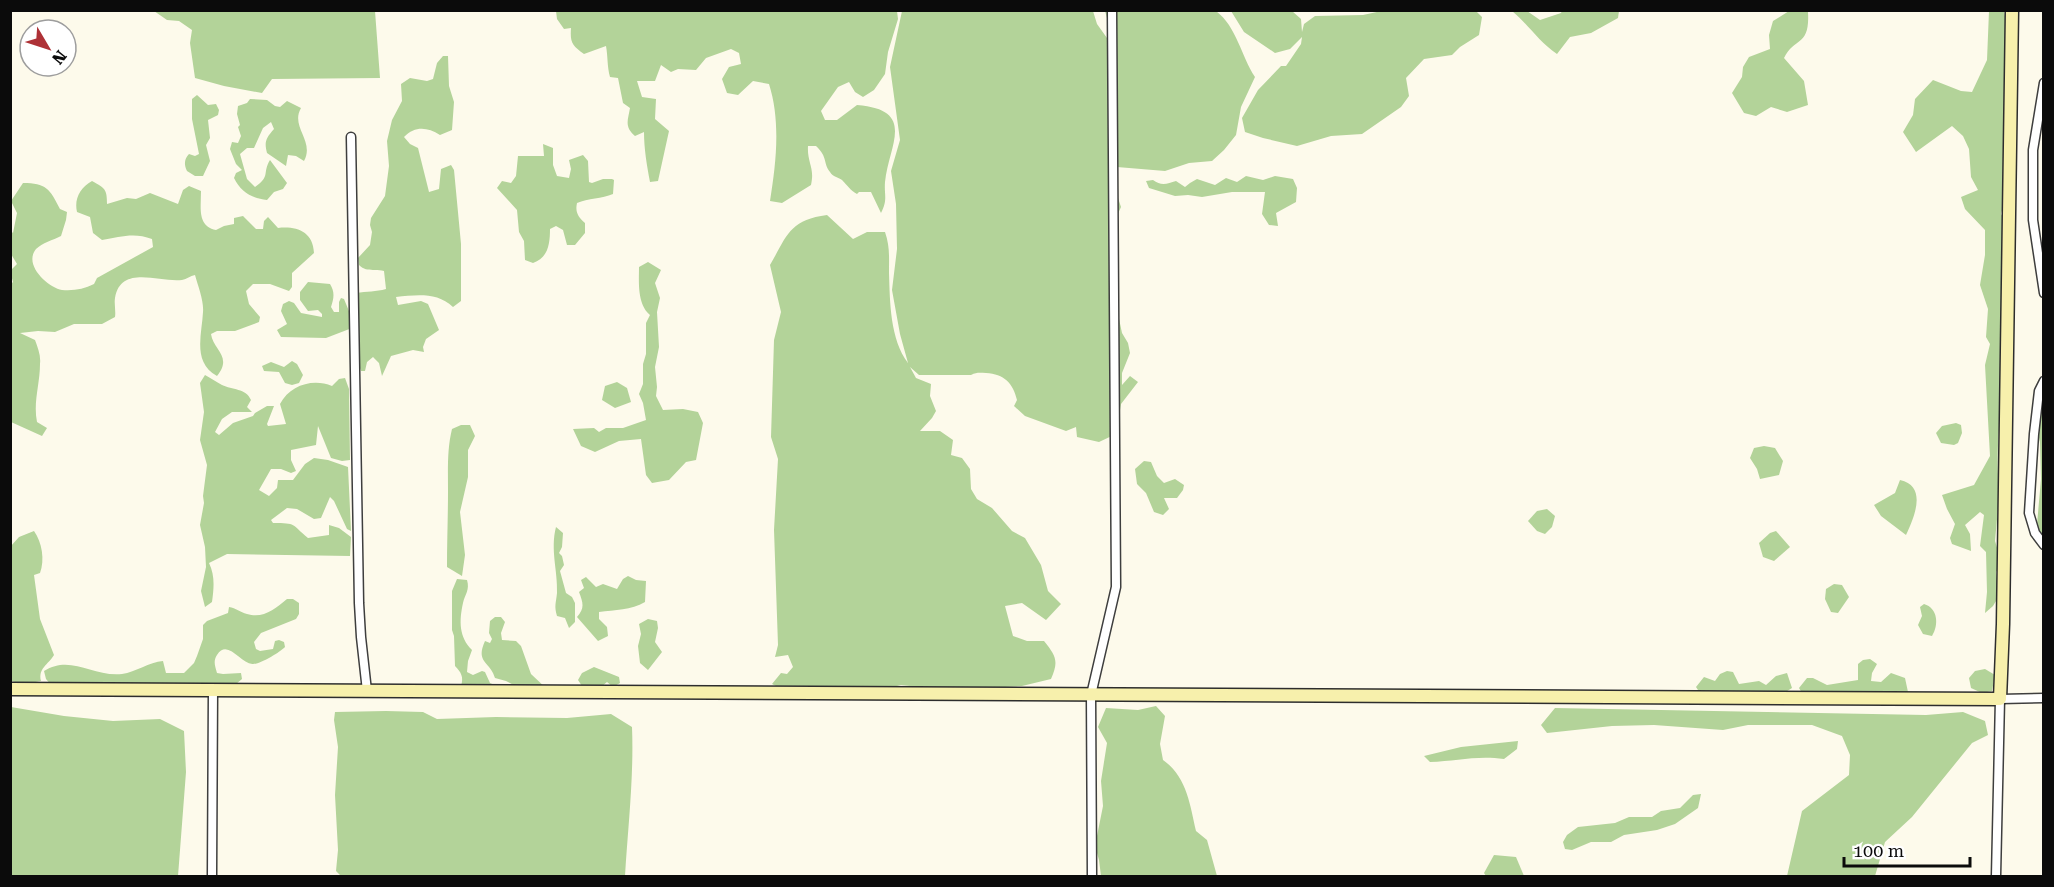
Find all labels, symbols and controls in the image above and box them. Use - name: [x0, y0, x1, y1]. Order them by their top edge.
- north arrow: [18, 18, 78, 78]
- text: N: [48, 46, 71, 68]
- scale bar: [1844, 830, 1970, 868]
- text: 100 m: [1853, 840, 1904, 861]

